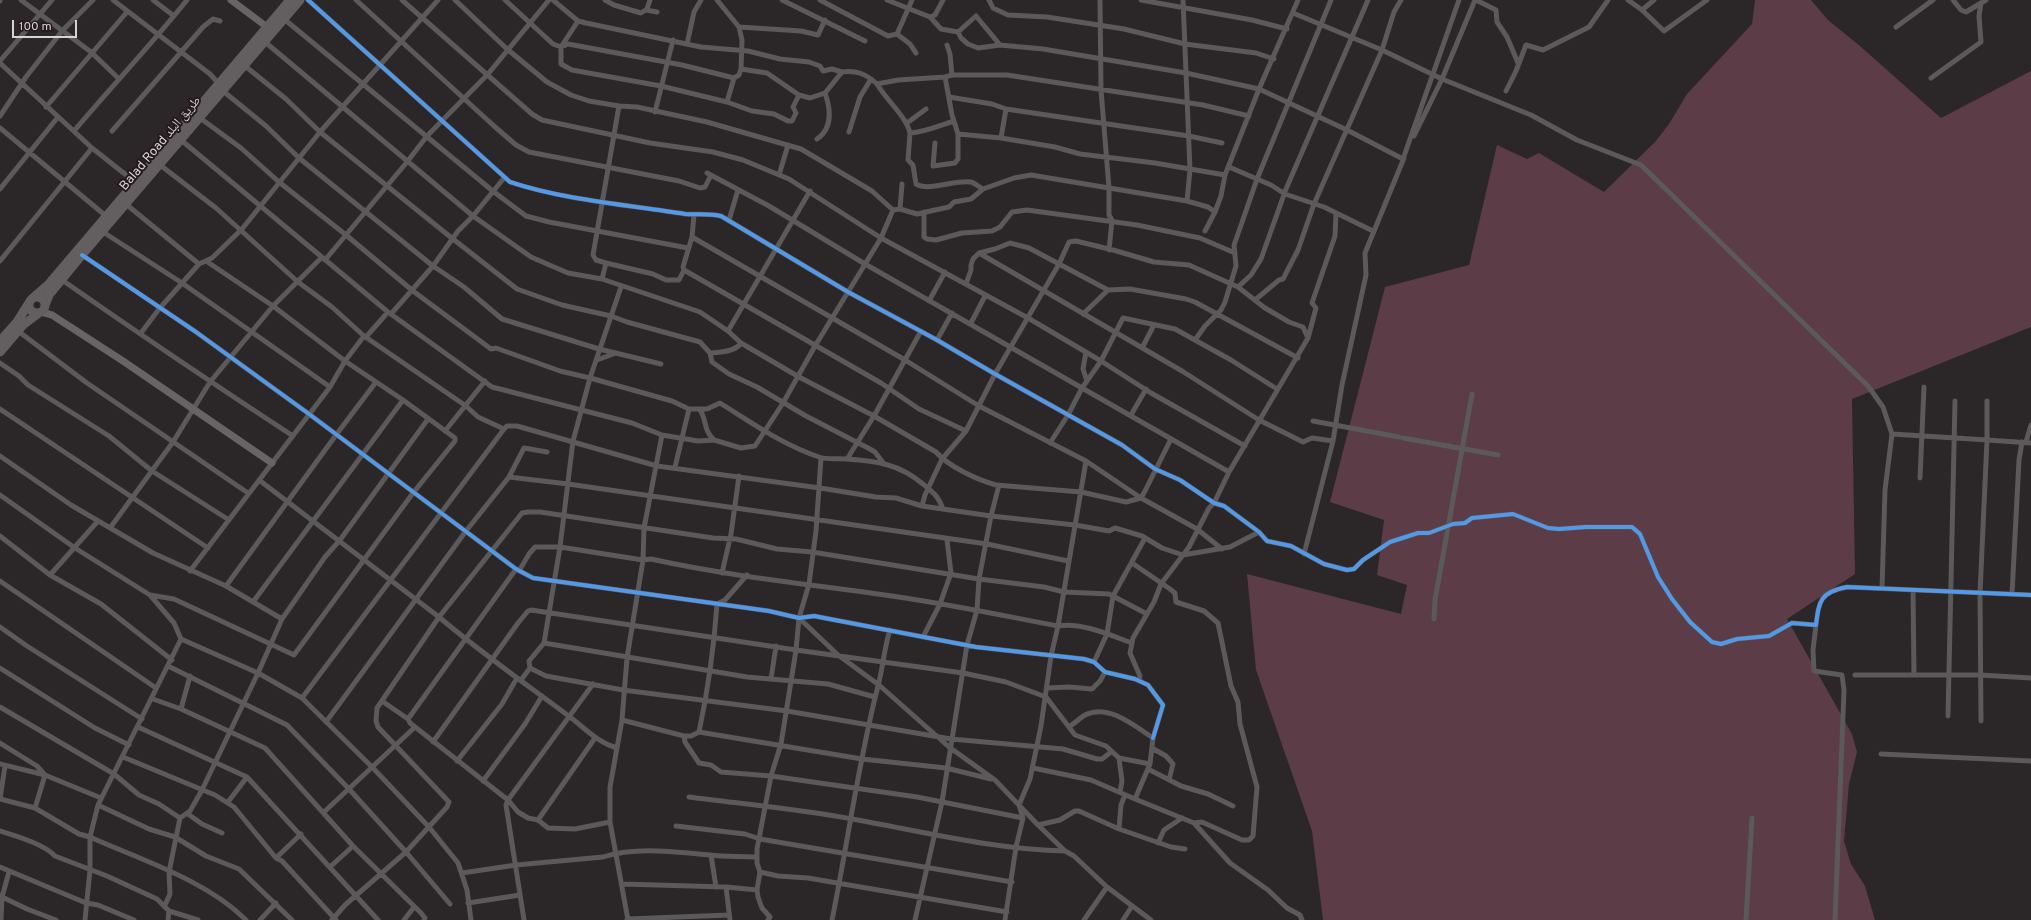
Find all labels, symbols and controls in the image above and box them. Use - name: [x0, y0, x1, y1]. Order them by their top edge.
- scale bar: [14, 12, 79, 38]
- text: 100 m: [19, 19, 52, 35]
- street label: Balad Road طريق البلد: [117, 94, 205, 194]

